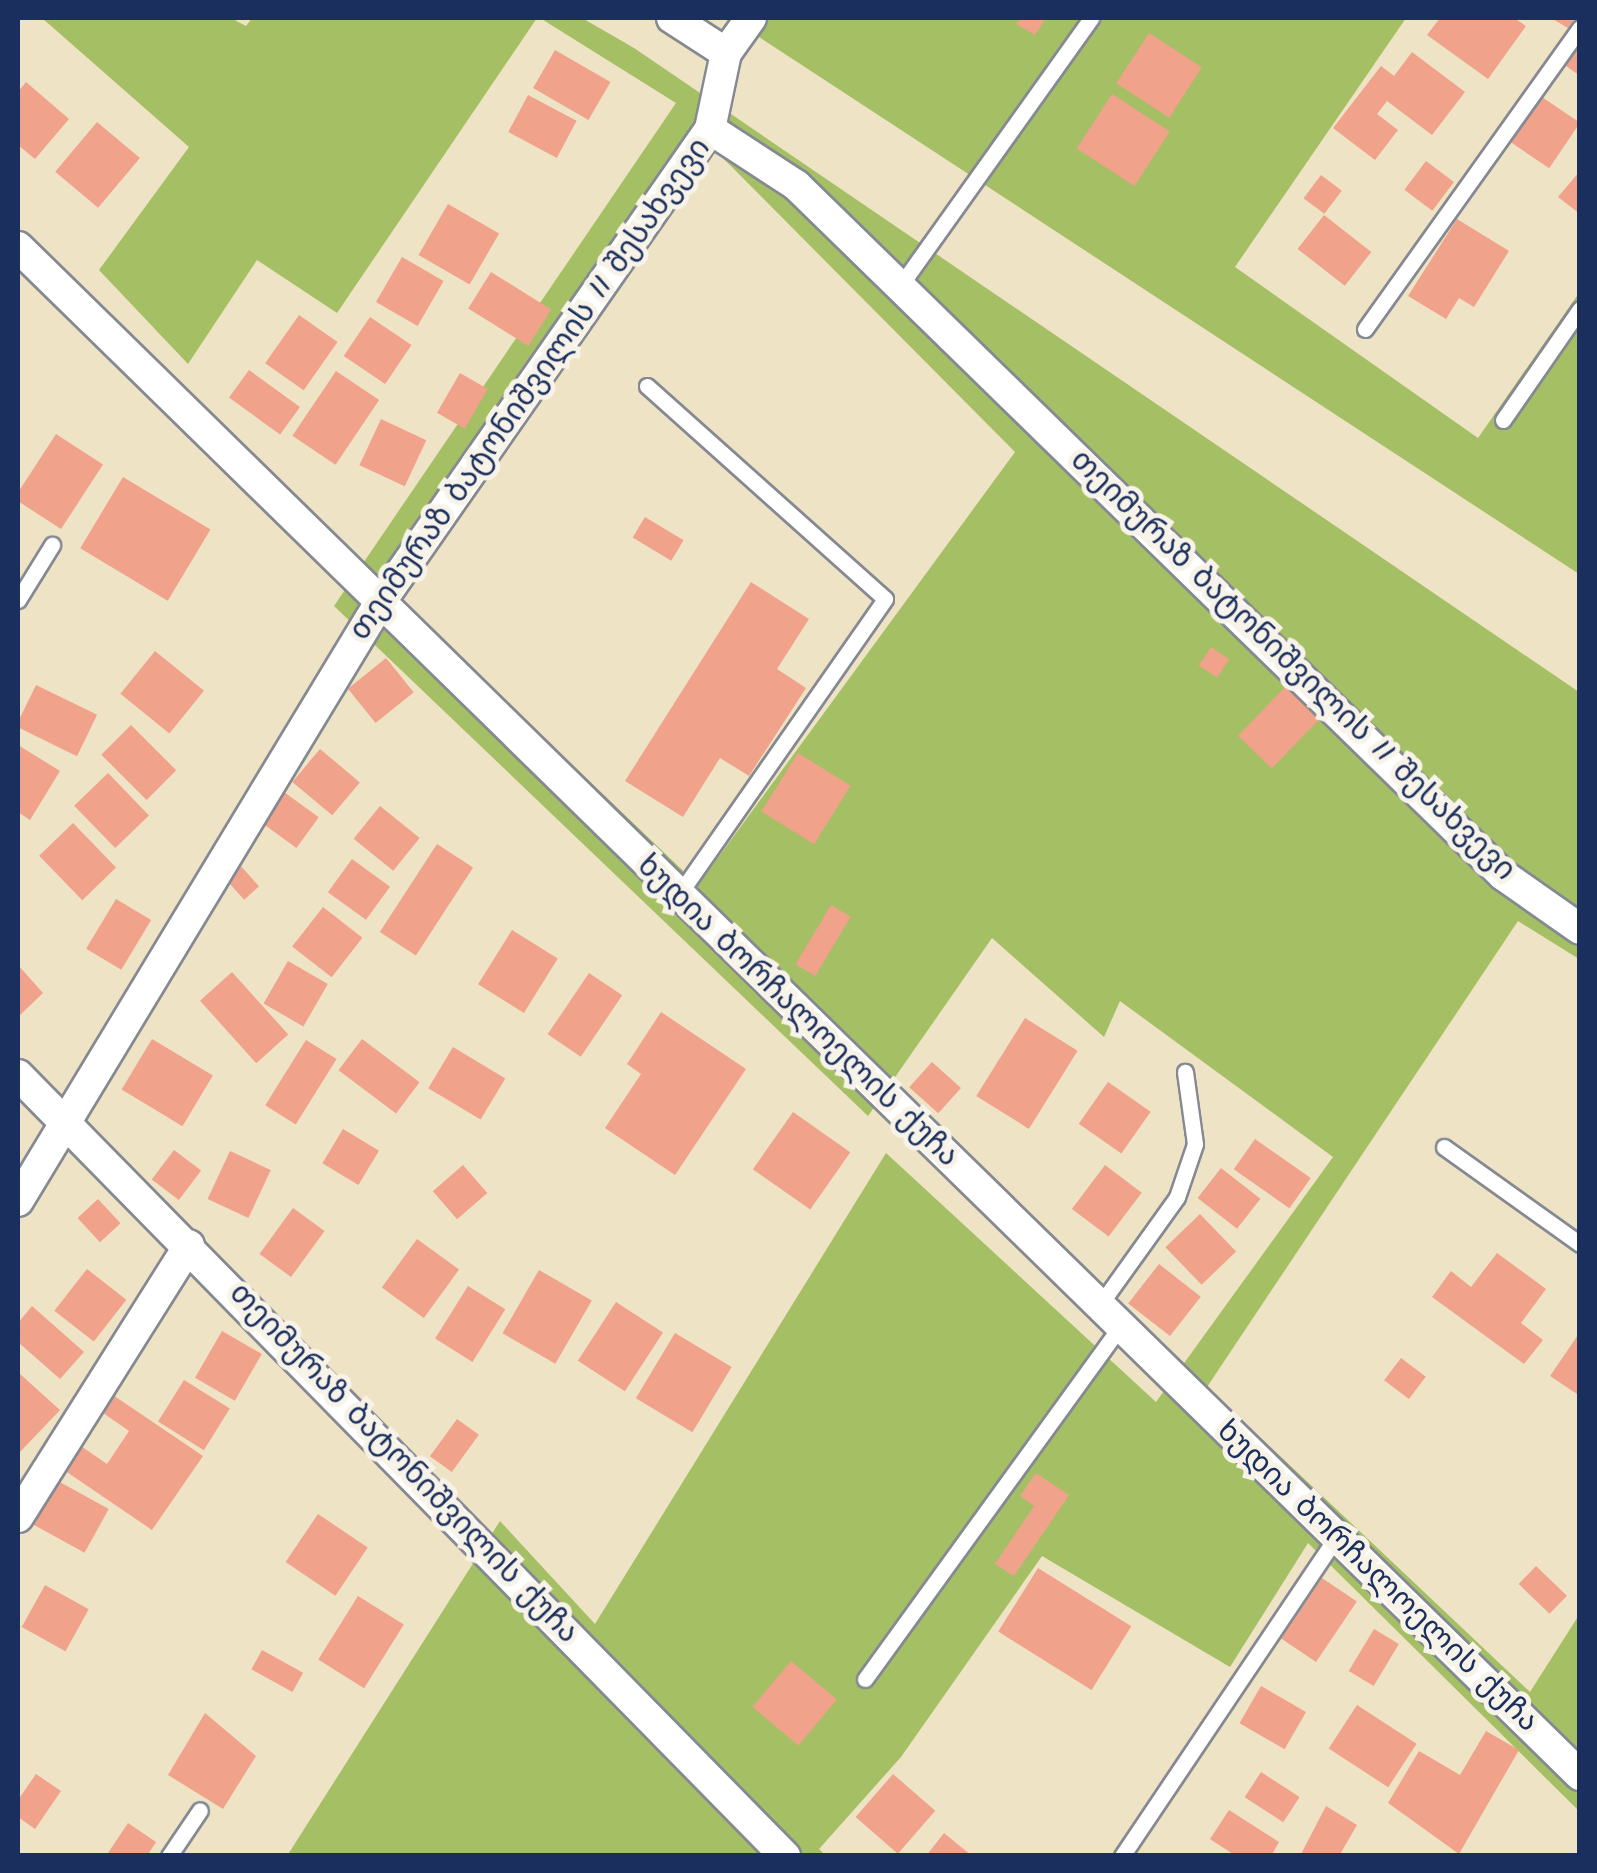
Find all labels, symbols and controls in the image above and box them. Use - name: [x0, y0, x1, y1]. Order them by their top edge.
- street label: თეიმურაზ ბატონიშვილის II შესახვევი: [343, 132, 719, 648]
- street label: თეიმურაზ ბატონიშვილის II შესახვევი: [1062, 443, 1522, 889]
- street label: ხუდია ბორჩალოელის ქუჩა: [629, 849, 965, 1175]
- street label: თეიმურაზ ბატონიშვილის ქუჩა: [221, 1276, 585, 1652]
- street label: ხუდია ბორჩალოელის ქუჩა: [1209, 1414, 1545, 1740]

